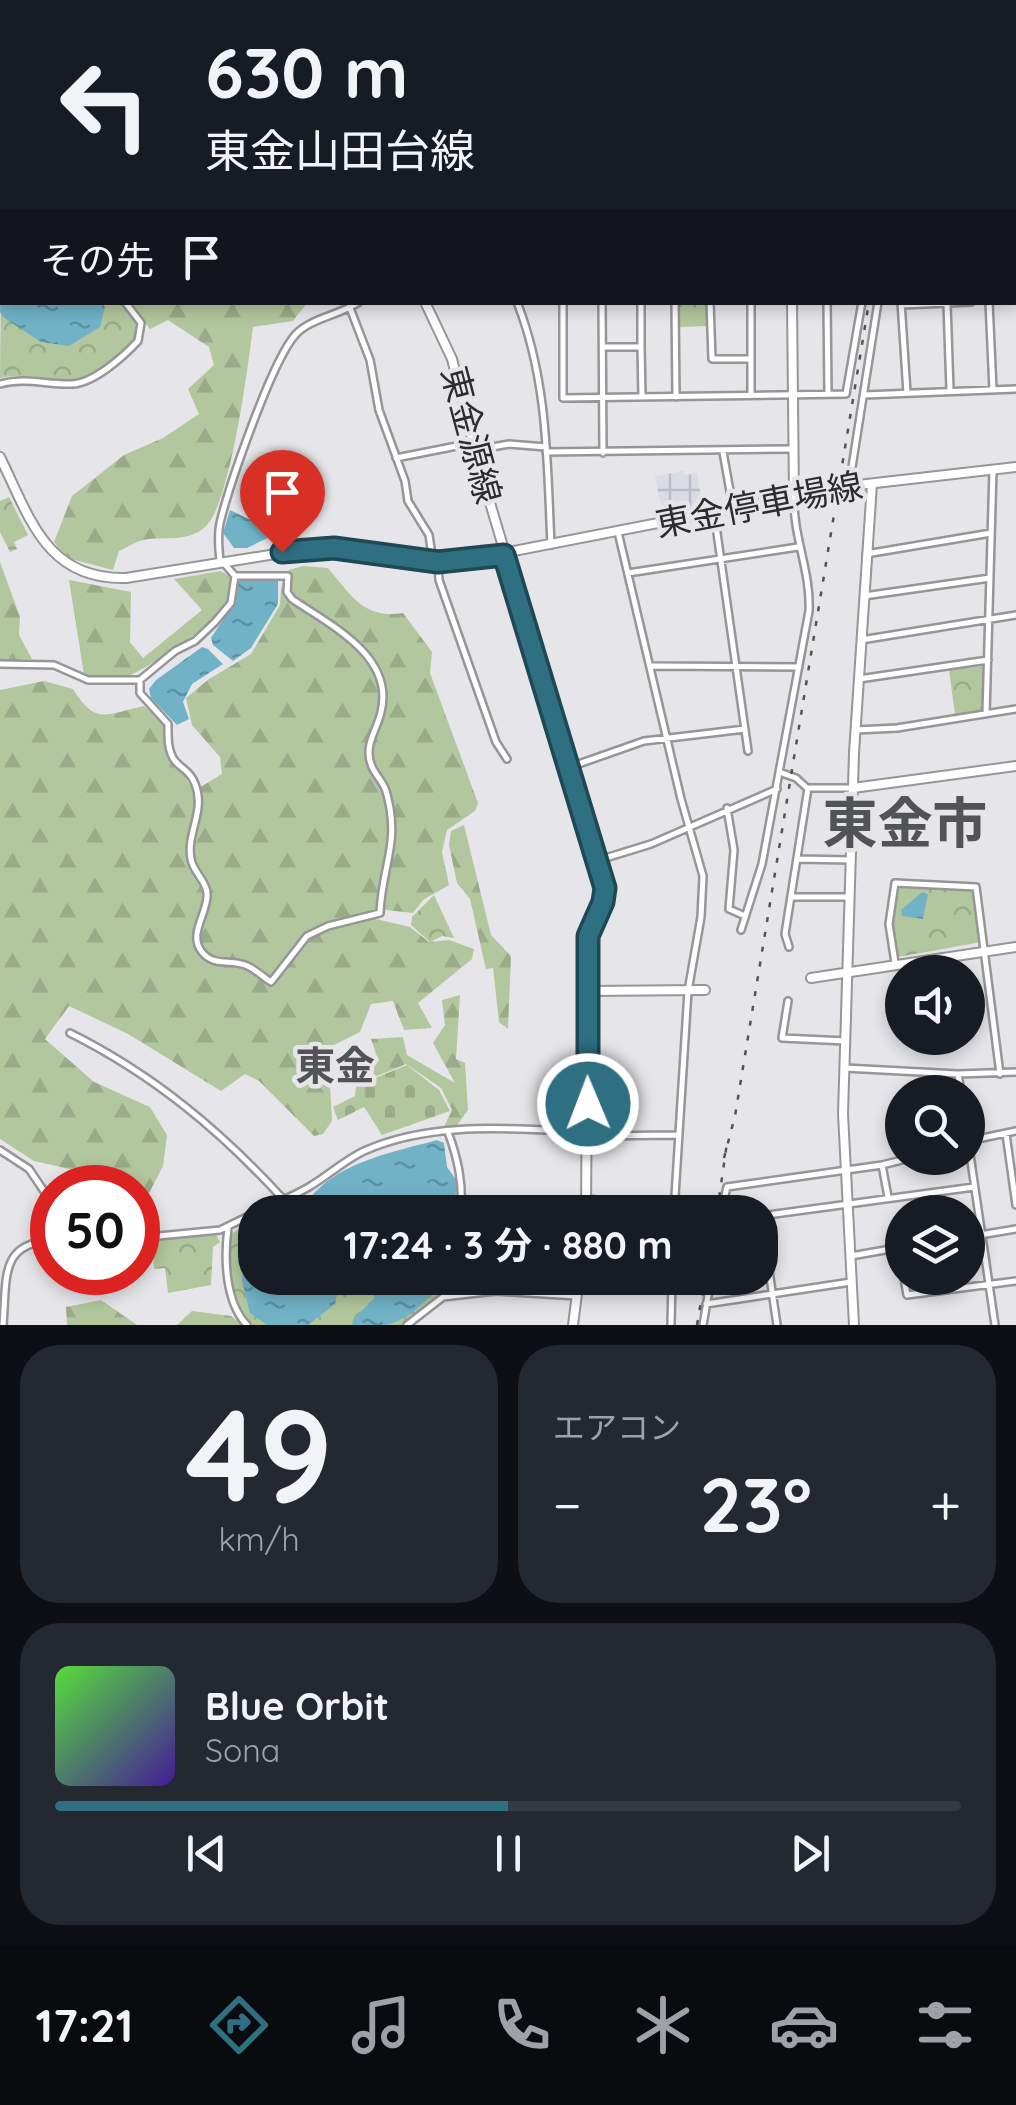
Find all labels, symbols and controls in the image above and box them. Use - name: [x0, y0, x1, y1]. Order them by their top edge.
- text: 630 m: [205, 28, 408, 116]
- icon: left: [40, 40, 170, 170]
- text: 東金山田台線: [205, 122, 475, 178]
- icon: arrive: [174, 230, 229, 285]
- text: その先: [40, 236, 154, 284]
- street label: 東金源線: [433, 361, 511, 508]
- pin: [240, 450, 325, 553]
- street label: 東金停車場線: [652, 462, 866, 546]
- icon: arrive: [255, 465, 310, 520]
- district label: 東金市: [822, 788, 988, 857]
- map controls: [885, 955, 985, 1295]
- button: sound: [885, 955, 985, 1055]
- district label: 東金: [295, 1040, 375, 1090]
- position arrow: [536, 1052, 640, 1156]
- button: search: [885, 1075, 985, 1175]
- speed limit sign: 50: [30, 1165, 160, 1295]
- button: layers: [885, 1195, 985, 1295]
- text: 17:24 · 3 分 · 880 m: [343, 1221, 673, 1269]
- text: 49: [185, 1372, 333, 1535]
- text: エアコン: [553, 1407, 681, 1447]
- text: 23°: [700, 1457, 812, 1551]
- text: −: [553, 1470, 582, 1539]
- text: +: [930, 1470, 961, 1539]
- text: km/h: [218, 1519, 300, 1559]
- text: Blue Orbit: [205, 1682, 389, 1730]
- text: Sona: [205, 1730, 280, 1770]
- icon: previous: [179, 1826, 234, 1881]
- icon: pause: [481, 1826, 536, 1881]
- icon: next: [783, 1826, 838, 1881]
- icon: directions: [204, 1990, 274, 2060]
- icon: music: [346, 1990, 416, 2060]
- icon: phone: [487, 1990, 557, 2060]
- icon: climate: [628, 1990, 698, 2060]
- icon: car: [769, 1990, 839, 2060]
- icon: filters: [910, 1990, 980, 2060]
- text: 17:21: [36, 1997, 133, 2053]

